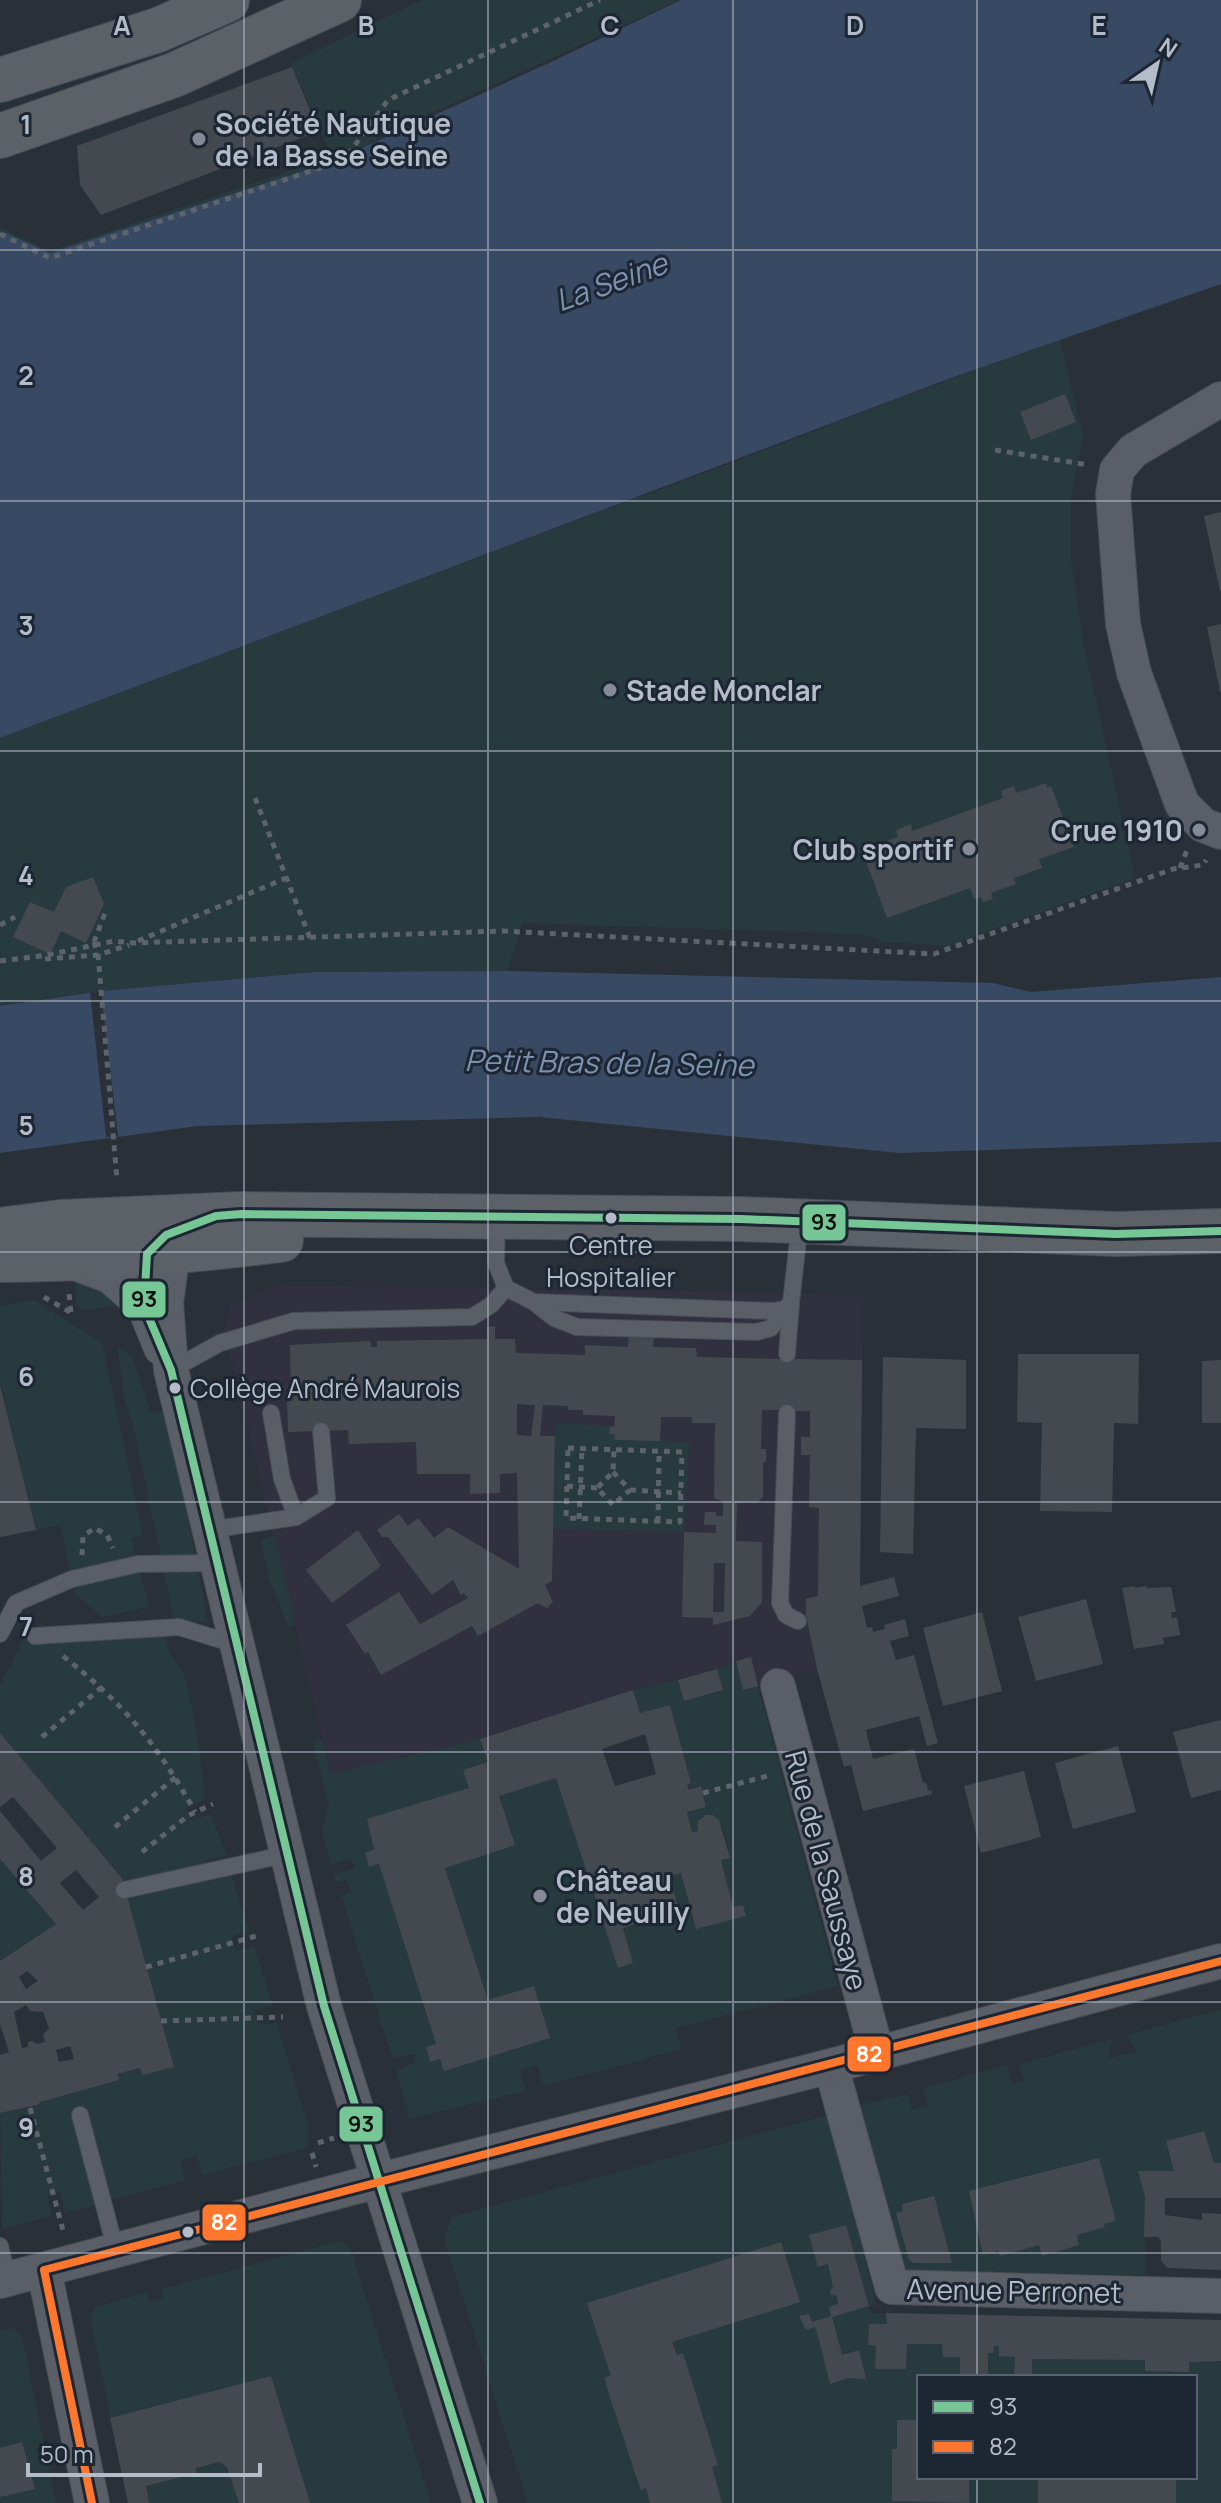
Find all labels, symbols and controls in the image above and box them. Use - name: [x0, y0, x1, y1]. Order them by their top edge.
- text: A: [113, 7, 131, 43]
- text: B: [358, 7, 374, 43]
- text: C: [600, 7, 620, 43]
- text: D: [846, 7, 864, 43]
- text: E: [1091, 7, 1107, 43]
- north arrow: [1117, 24, 1197, 104]
- text: N: [1153, 31, 1183, 64]
- place label: Société Nautique de la Basse Seine: [215, 104, 451, 174]
- text: 1: [20, 106, 32, 142]
- marker: Société Nautique de la Basse Seine: [190, 130, 208, 148]
- water label: La Seine: [549, 241, 674, 320]
- text: 2: [18, 357, 34, 393]
- text: 3: [18, 607, 34, 643]
- place label: Stade Monclar: [626, 671, 822, 709]
- marker: Stade Monclar: [601, 681, 619, 699]
- place label: Crue 1910: [1051, 811, 1183, 849]
- marker: Crue 1910: [1190, 821, 1208, 839]
- place label: Club sportif: [793, 830, 953, 868]
- marker: Club sportif: [960, 840, 978, 858]
- text: 4: [18, 857, 34, 893]
- water label: Petit Bras de la Seine: [464, 1039, 755, 1085]
- text: 5: [18, 1107, 34, 1143]
- line badge: 93: [801, 1203, 847, 1242]
- text: 93: [811, 1207, 837, 1237]
- marker: Centre Hospitalier: [603, 1210, 619, 1226]
- place label: Centre Hospitalier: [546, 1227, 676, 1295]
- line badge: 93: [121, 1280, 167, 1319]
- text: 93: [131, 1284, 157, 1314]
- text: 6: [18, 1358, 34, 1394]
- place label: Collège André Maurois: [190, 1370, 460, 1406]
- marker: Collège André Maurois: [167, 1380, 183, 1396]
- text: 7: [19, 1608, 33, 1644]
- street label: Rue de la Saussaye: [777, 1746, 877, 1994]
- text: 8: [18, 1858, 34, 1894]
- place label: Château de Neuilly: [556, 1861, 690, 1931]
- marker: Château de Neuilly: [531, 1887, 549, 1905]
- line badge: 82: [846, 2035, 892, 2073]
- text: 82: [856, 2039, 882, 2069]
- line badge: 93: [338, 2105, 384, 2143]
- text: 9: [18, 2109, 34, 2145]
- text: 93: [348, 2109, 374, 2139]
- line badge: 82: [201, 2203, 247, 2242]
- text: 82: [211, 2207, 237, 2237]
- unlabelled marker: [180, 2224, 196, 2240]
- street label: Avenue Perronet: [906, 2269, 1122, 2311]
- legend: [917, 2375, 1197, 2479]
- text: 93: [989, 2389, 1017, 2422]
- scale bar: [28, 2427, 260, 2477]
- text: 82: [989, 2429, 1017, 2462]
- text: 50 m: [40, 2437, 94, 2470]

